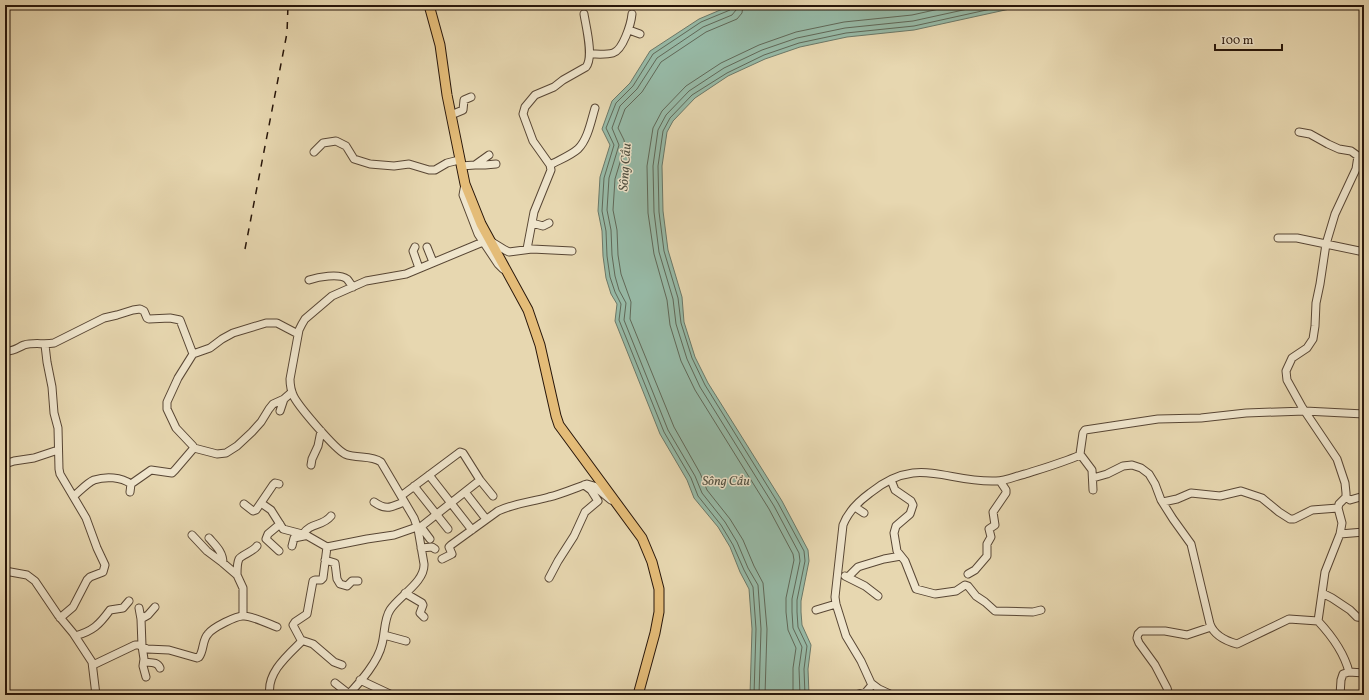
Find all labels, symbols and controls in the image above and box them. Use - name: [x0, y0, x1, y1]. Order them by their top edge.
- scale bar: [1215, 26, 1282, 52]
- text: 100 m: [1221, 33, 1254, 49]
- water label: Sông Cầu: [615, 142, 637, 192]
- water label: Sông Cầu: [702, 473, 750, 491]

